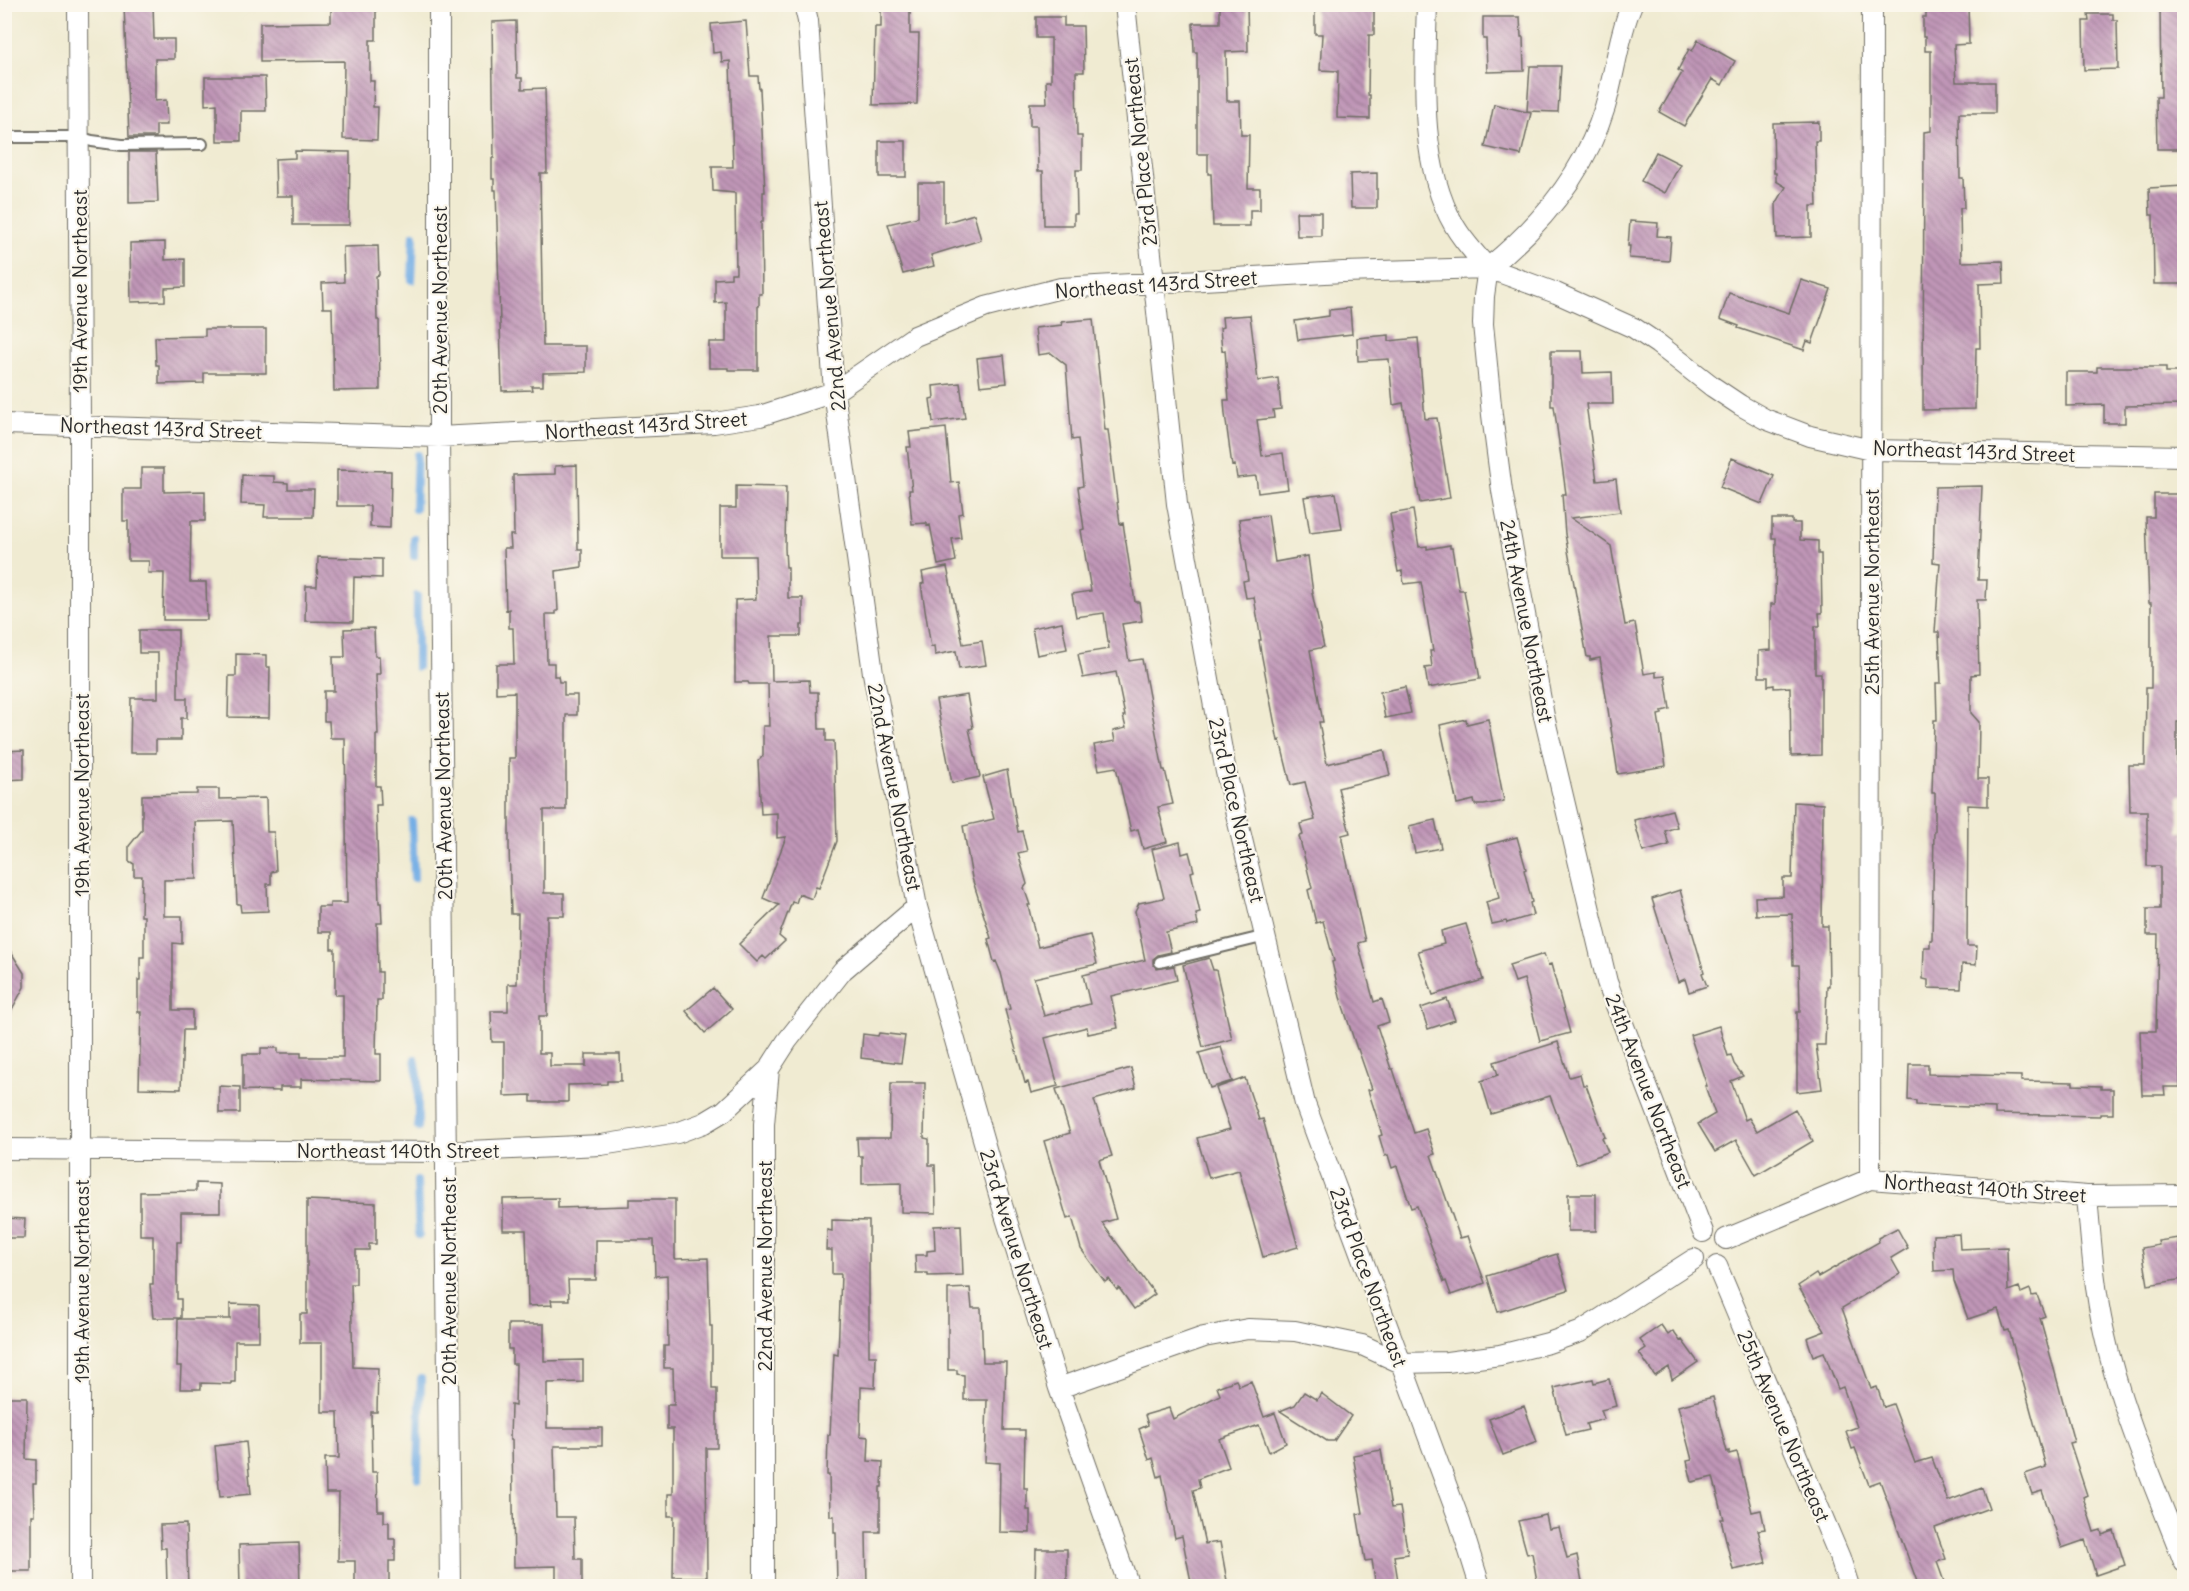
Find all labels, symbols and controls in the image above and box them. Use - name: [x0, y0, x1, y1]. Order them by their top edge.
- street label: 23rd Place Northeast: [1118, 56, 1162, 247]
- street label: 19th Avenue Northeast: [67, 189, 92, 393]
- street label: 22nd Avenue Northeast: [807, 199, 851, 412]
- street label: 20th Avenue Northeast: [427, 206, 452, 414]
- street label: Northeast 143rd Street: [1054, 264, 1258, 304]
- street label: Northeast 143rd Street: [544, 405, 748, 445]
- street label: Northeast 143rd Street: [59, 412, 263, 444]
- street label: Northeast 143rd Street: [1872, 435, 2076, 467]
- street label: 25th Avenue Northeast: [1859, 488, 1884, 695]
- street label: 24th Avenue Northeast: [1495, 517, 1559, 725]
- street label: 22nd Avenue Northeast: [863, 681, 927, 893]
- street label: 20th Avenue Northeast: [429, 691, 457, 900]
- street label: 19th Avenue Northeast: [69, 693, 94, 897]
- street label: 23rd Place Northeast: [1204, 715, 1271, 905]
- street label: 24th Avenue Northeast: [1600, 990, 1698, 1192]
- street label: Northeast 140th Street: [296, 1138, 500, 1163]
- street label: 23rd Avenue Northeast: [975, 1146, 1059, 1352]
- street label: 22nd Avenue Northeast: [752, 1160, 777, 1372]
- street label: Northeast 140th Street: [1883, 1168, 2087, 1208]
- street label: 20th Avenue Northeast: [436, 1177, 461, 1385]
- street label: 19th Avenue Northeast: [69, 1179, 94, 1383]
- street label: 23rd Place Northeast: [1325, 1184, 1413, 1370]
- street label: 25th Avenue Northeast: [1732, 1326, 1836, 1526]

